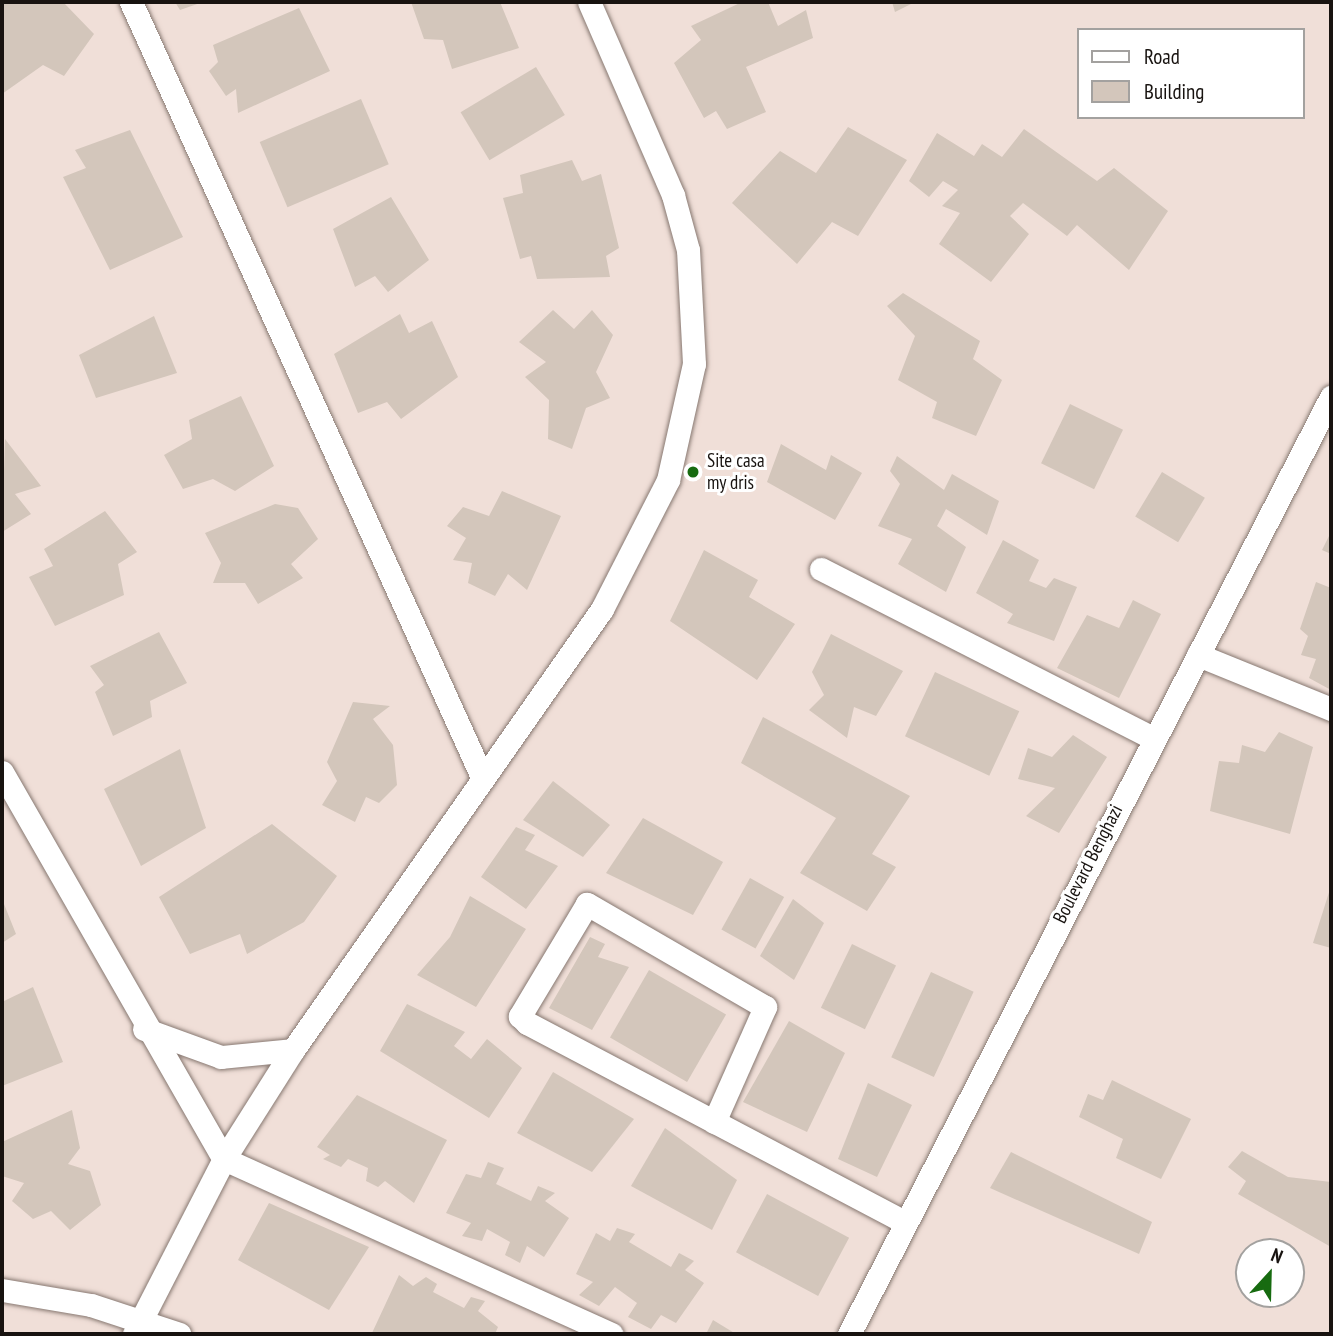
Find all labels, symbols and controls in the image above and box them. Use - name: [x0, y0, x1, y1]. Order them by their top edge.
- legend: [1078, 28, 1305, 119]
- text: Road: [1144, 43, 1180, 70]
- text: Building: [1144, 78, 1204, 105]
- place label: Site casa my dris: [707, 450, 765, 494]
- marker: Site casa my dris: [685, 464, 701, 480]
- street label: Boulevard Benghazi: [1048, 801, 1128, 927]
- north arrow: [1235, 1238, 1305, 1308]
- text: N: [1268, 1242, 1286, 1268]

